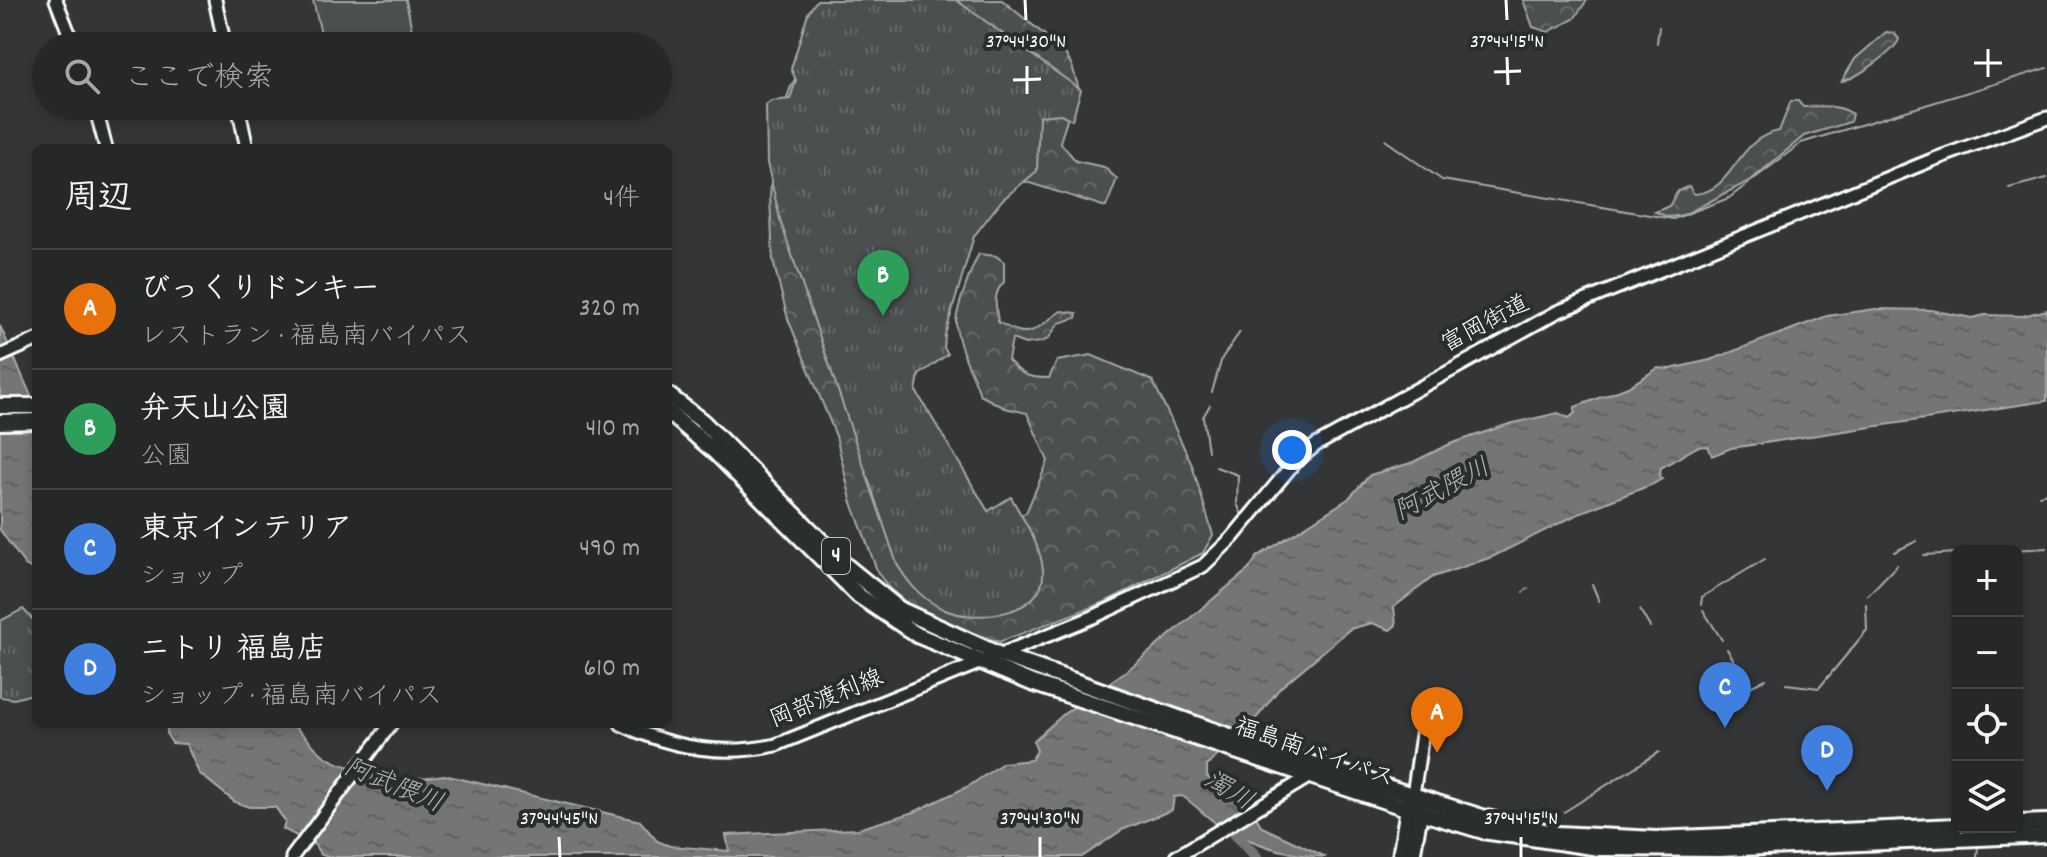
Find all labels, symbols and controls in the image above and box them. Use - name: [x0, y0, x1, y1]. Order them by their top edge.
- text: 37°44'30"N: [986, 29, 1066, 57]
- text: 37°44'15"N: [1470, 29, 1544, 57]
- search box: [32, 32, 672, 120]
- icon: search: [60, 54, 104, 98]
- text: ここで検索: [124, 59, 274, 102]
- text: 周辺: [64, 176, 132, 225]
- text: 4件: [603, 181, 640, 218]
- pin: B: [857, 250, 909, 316]
- text: びっくりドンキー: [140, 270, 380, 313]
- street label: 富岡街道: [1436, 287, 1536, 363]
- text: A: [83, 291, 97, 328]
- text: 320 m: [579, 291, 640, 328]
- text: レストラン · 福島南バイパス: [140, 319, 471, 356]
- text: 弁天山公園: [140, 390, 290, 433]
- text: B: [84, 411, 96, 448]
- text: 410 m: [586, 411, 640, 448]
- your location: [1272, 430, 1312, 470]
- text: 公園: [140, 439, 192, 476]
- water label: 阿武隈川: [1388, 450, 1498, 532]
- text: 東京インテリア: [140, 510, 352, 553]
- text: C: [84, 531, 96, 568]
- text: 490 m: [579, 531, 640, 568]
- road number: 4: [822, 538, 850, 574]
- map controls: [1951, 545, 2023, 833]
- button: +: [1951, 545, 2023, 617]
- text: ショップ: [140, 559, 243, 596]
- button: −: [1951, 617, 2023, 689]
- text: ニトリ 福島店: [140, 630, 327, 673]
- text: D: [83, 651, 97, 688]
- text: 610 m: [584, 651, 640, 688]
- street label: 岡部渡利線: [765, 662, 889, 738]
- pin: C: [1699, 662, 1751, 728]
- text: ショップ · 福島南バイパス: [140, 679, 442, 716]
- pin: A: [1411, 687, 1463, 753]
- button: locate: [1951, 689, 2023, 761]
- street label: 福島南バイパス: [1229, 711, 1399, 797]
- pin: D: [1801, 725, 1853, 791]
- water label: 阿武隈川: [338, 750, 448, 824]
- button: layers: [1951, 761, 2023, 833]
- water label: 濁川: [1196, 763, 1260, 821]
- text: 37°44'45"N: [520, 806, 598, 834]
- text: 37°44'30"N: [1000, 806, 1080, 834]
- text: 37°44'15"N: [1484, 806, 1558, 834]

